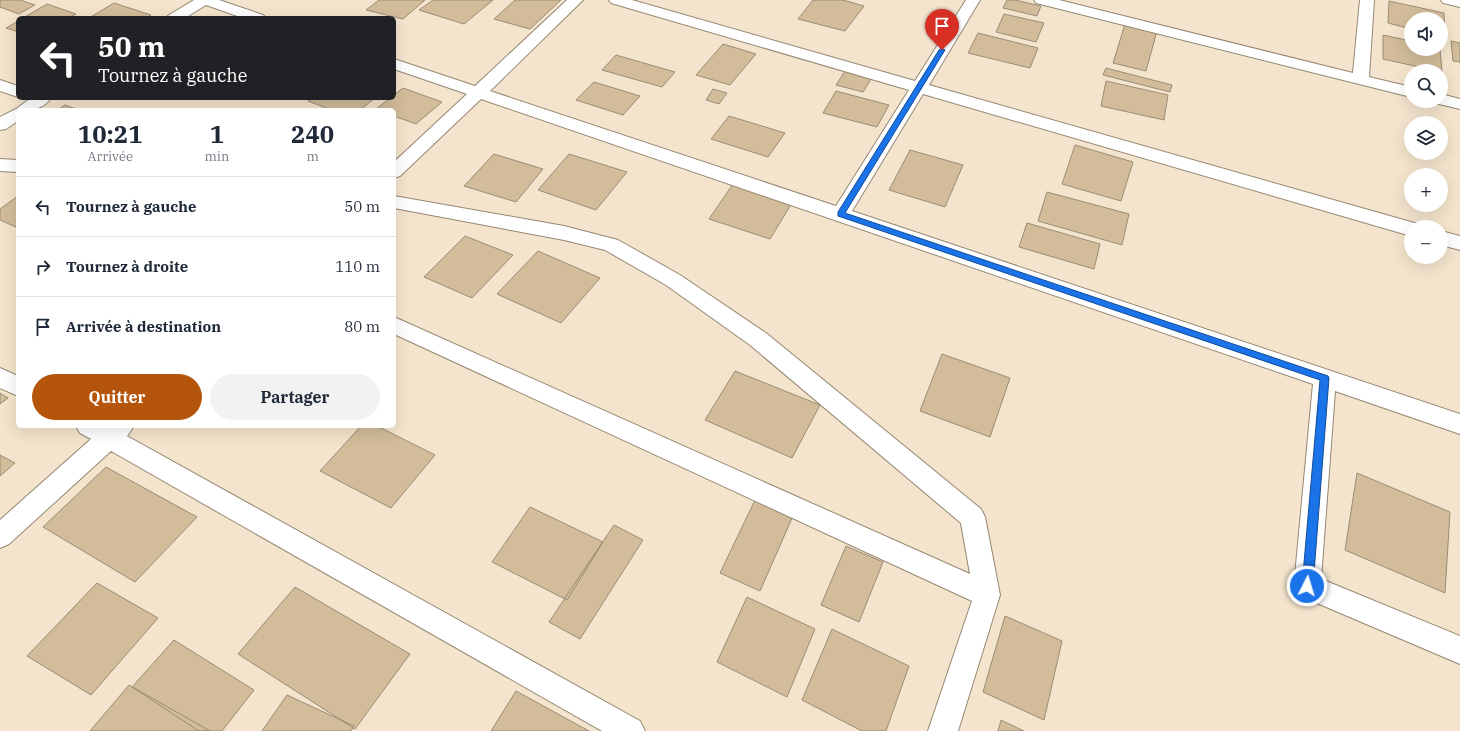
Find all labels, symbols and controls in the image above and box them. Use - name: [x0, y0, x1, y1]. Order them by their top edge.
- pin: [925, 9, 959, 50]
- map controls: [1404, 12, 1448, 264]
- button: sound: [1404, 12, 1448, 56]
- icon: arrive: [931, 15, 953, 37]
- text: 50 m: [98, 28, 165, 65]
- icon: left: [32, 32, 84, 84]
- text: Tournez à gauche: [98, 64, 247, 87]
- button: search: [1404, 64, 1448, 108]
- button: layers: [1404, 116, 1448, 160]
- text: 10:21: [78, 118, 143, 150]
- text: 1: [210, 118, 224, 150]
- text: 240: [291, 118, 334, 150]
- text: Arrivée: [88, 148, 133, 165]
- text: min: [204, 148, 229, 165]
- text: m: [306, 148, 319, 165]
- button: +: [1404, 168, 1448, 212]
- icon: left: [32, 196, 54, 218]
- text: Tournez à gauche: [66, 197, 197, 216]
- text: 50 m: [344, 197, 380, 216]
- button: −: [1404, 220, 1448, 264]
- icon: right: [32, 256, 54, 278]
- text: Tournez à droite: [66, 257, 188, 276]
- text: 110 m: [335, 257, 380, 276]
- icon: arrive: [32, 316, 54, 338]
- text: Arrivée à destination: [66, 317, 221, 336]
- text: 80 m: [344, 317, 380, 336]
- button: Quitter: [32, 374, 202, 420]
- button: Partager: [210, 374, 380, 420]
- position arrow: [1286, 565, 1328, 607]

